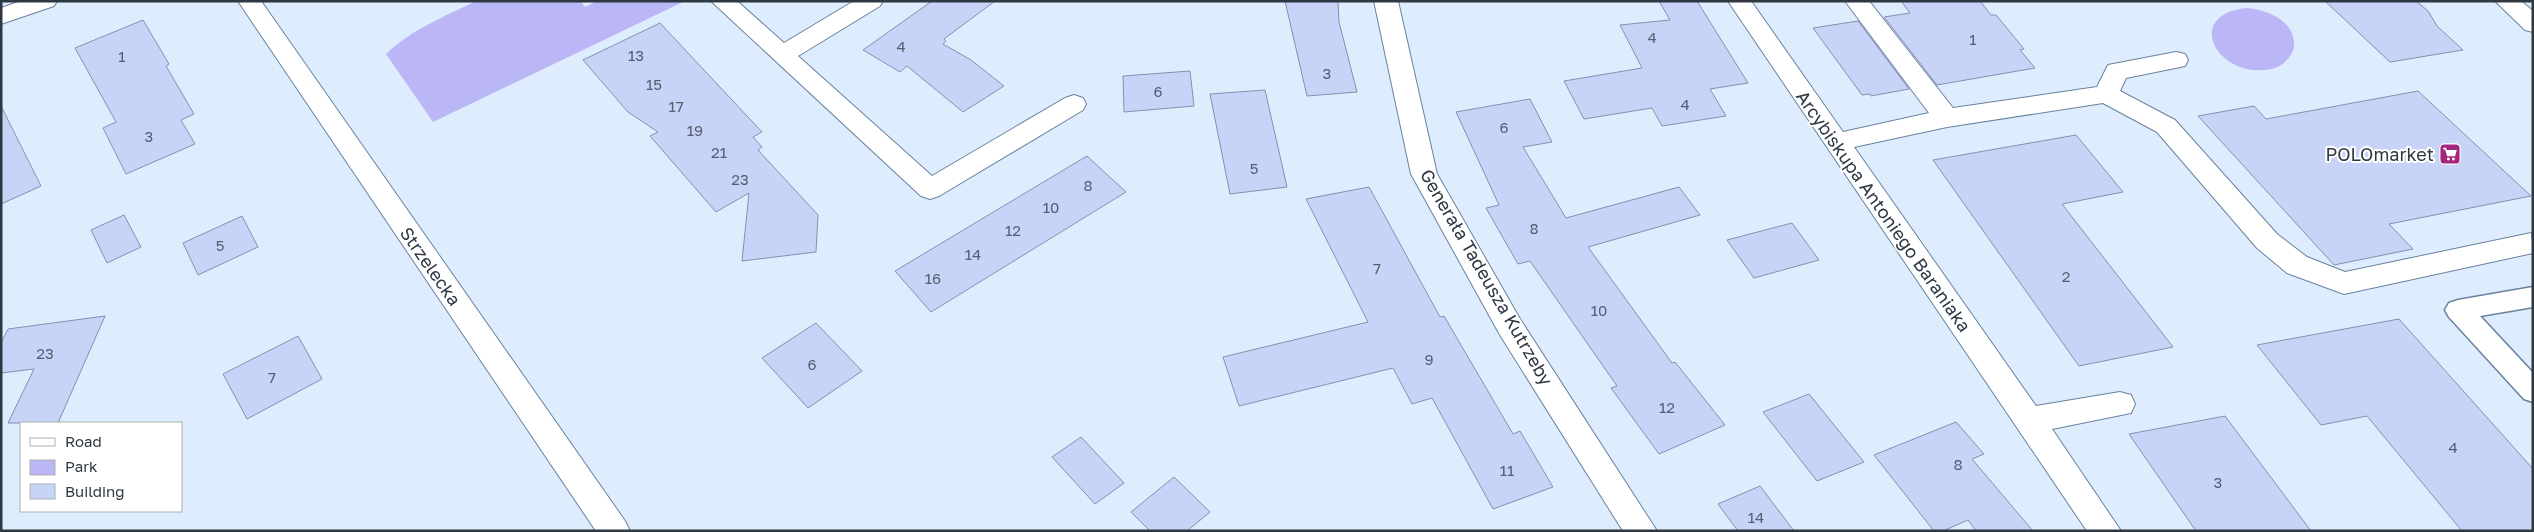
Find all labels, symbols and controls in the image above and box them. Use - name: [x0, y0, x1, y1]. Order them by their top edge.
- house number: 4: [1647, 28, 1657, 46]
- house number: 1: [1969, 30, 1977, 48]
- house number: 4: [896, 37, 906, 55]
- house number: 13: [628, 46, 644, 64]
- house number: 1: [118, 47, 126, 65]
- house number: 3: [1323, 64, 1331, 82]
- house number: 15: [646, 75, 662, 93]
- house number: 6: [1153, 82, 1163, 100]
- street label: Arcybiskupa Antoniego Baraniaka: [1792, 86, 1976, 336]
- house number: 4: [1680, 95, 1690, 113]
- house number: 17: [668, 97, 684, 115]
- house number: 6: [1499, 118, 1509, 136]
- house number: 19: [687, 121, 703, 139]
- house number: 3: [145, 127, 153, 145]
- supermarket icon: POLOmarket: [2438, 142, 2462, 166]
- house number: 21: [711, 143, 727, 161]
- place label: POLOmarket: [2325, 143, 2434, 165]
- house number: 5: [1250, 159, 1258, 177]
- street label: Generała Tadeusza Kutrzeby: [1416, 165, 1558, 389]
- house number: 23: [731, 170, 749, 188]
- house number: 8: [1083, 176, 1093, 194]
- house number: 10: [1043, 198, 1059, 216]
- house number: 8: [1529, 219, 1539, 237]
- house number: 12: [1005, 221, 1021, 239]
- street label: Strzelecka: [396, 222, 466, 310]
- house number: 5: [216, 236, 224, 254]
- house number: 14: [965, 245, 981, 263]
- house number: 7: [1373, 259, 1381, 277]
- house number: 2: [2062, 267, 2070, 285]
- house number: 16: [925, 269, 941, 287]
- house number: 10: [1591, 301, 1607, 319]
- house number: 23: [36, 344, 54, 362]
- house number: 9: [1424, 350, 1434, 368]
- house number: 6: [807, 355, 817, 373]
- house number: 7: [268, 368, 276, 386]
- house number: 12: [1659, 398, 1675, 416]
- legend: [20, 422, 182, 512]
- text: Road: [65, 432, 102, 450]
- house number: 4: [2448, 438, 2458, 456]
- house number: 8: [1953, 455, 1963, 473]
- text: Park: [65, 457, 98, 475]
- house number: 11: [1500, 461, 1514, 479]
- house number: 3: [2214, 473, 2222, 491]
- text: Building: [65, 482, 125, 500]
- house number: 14: [1748, 508, 1764, 526]

